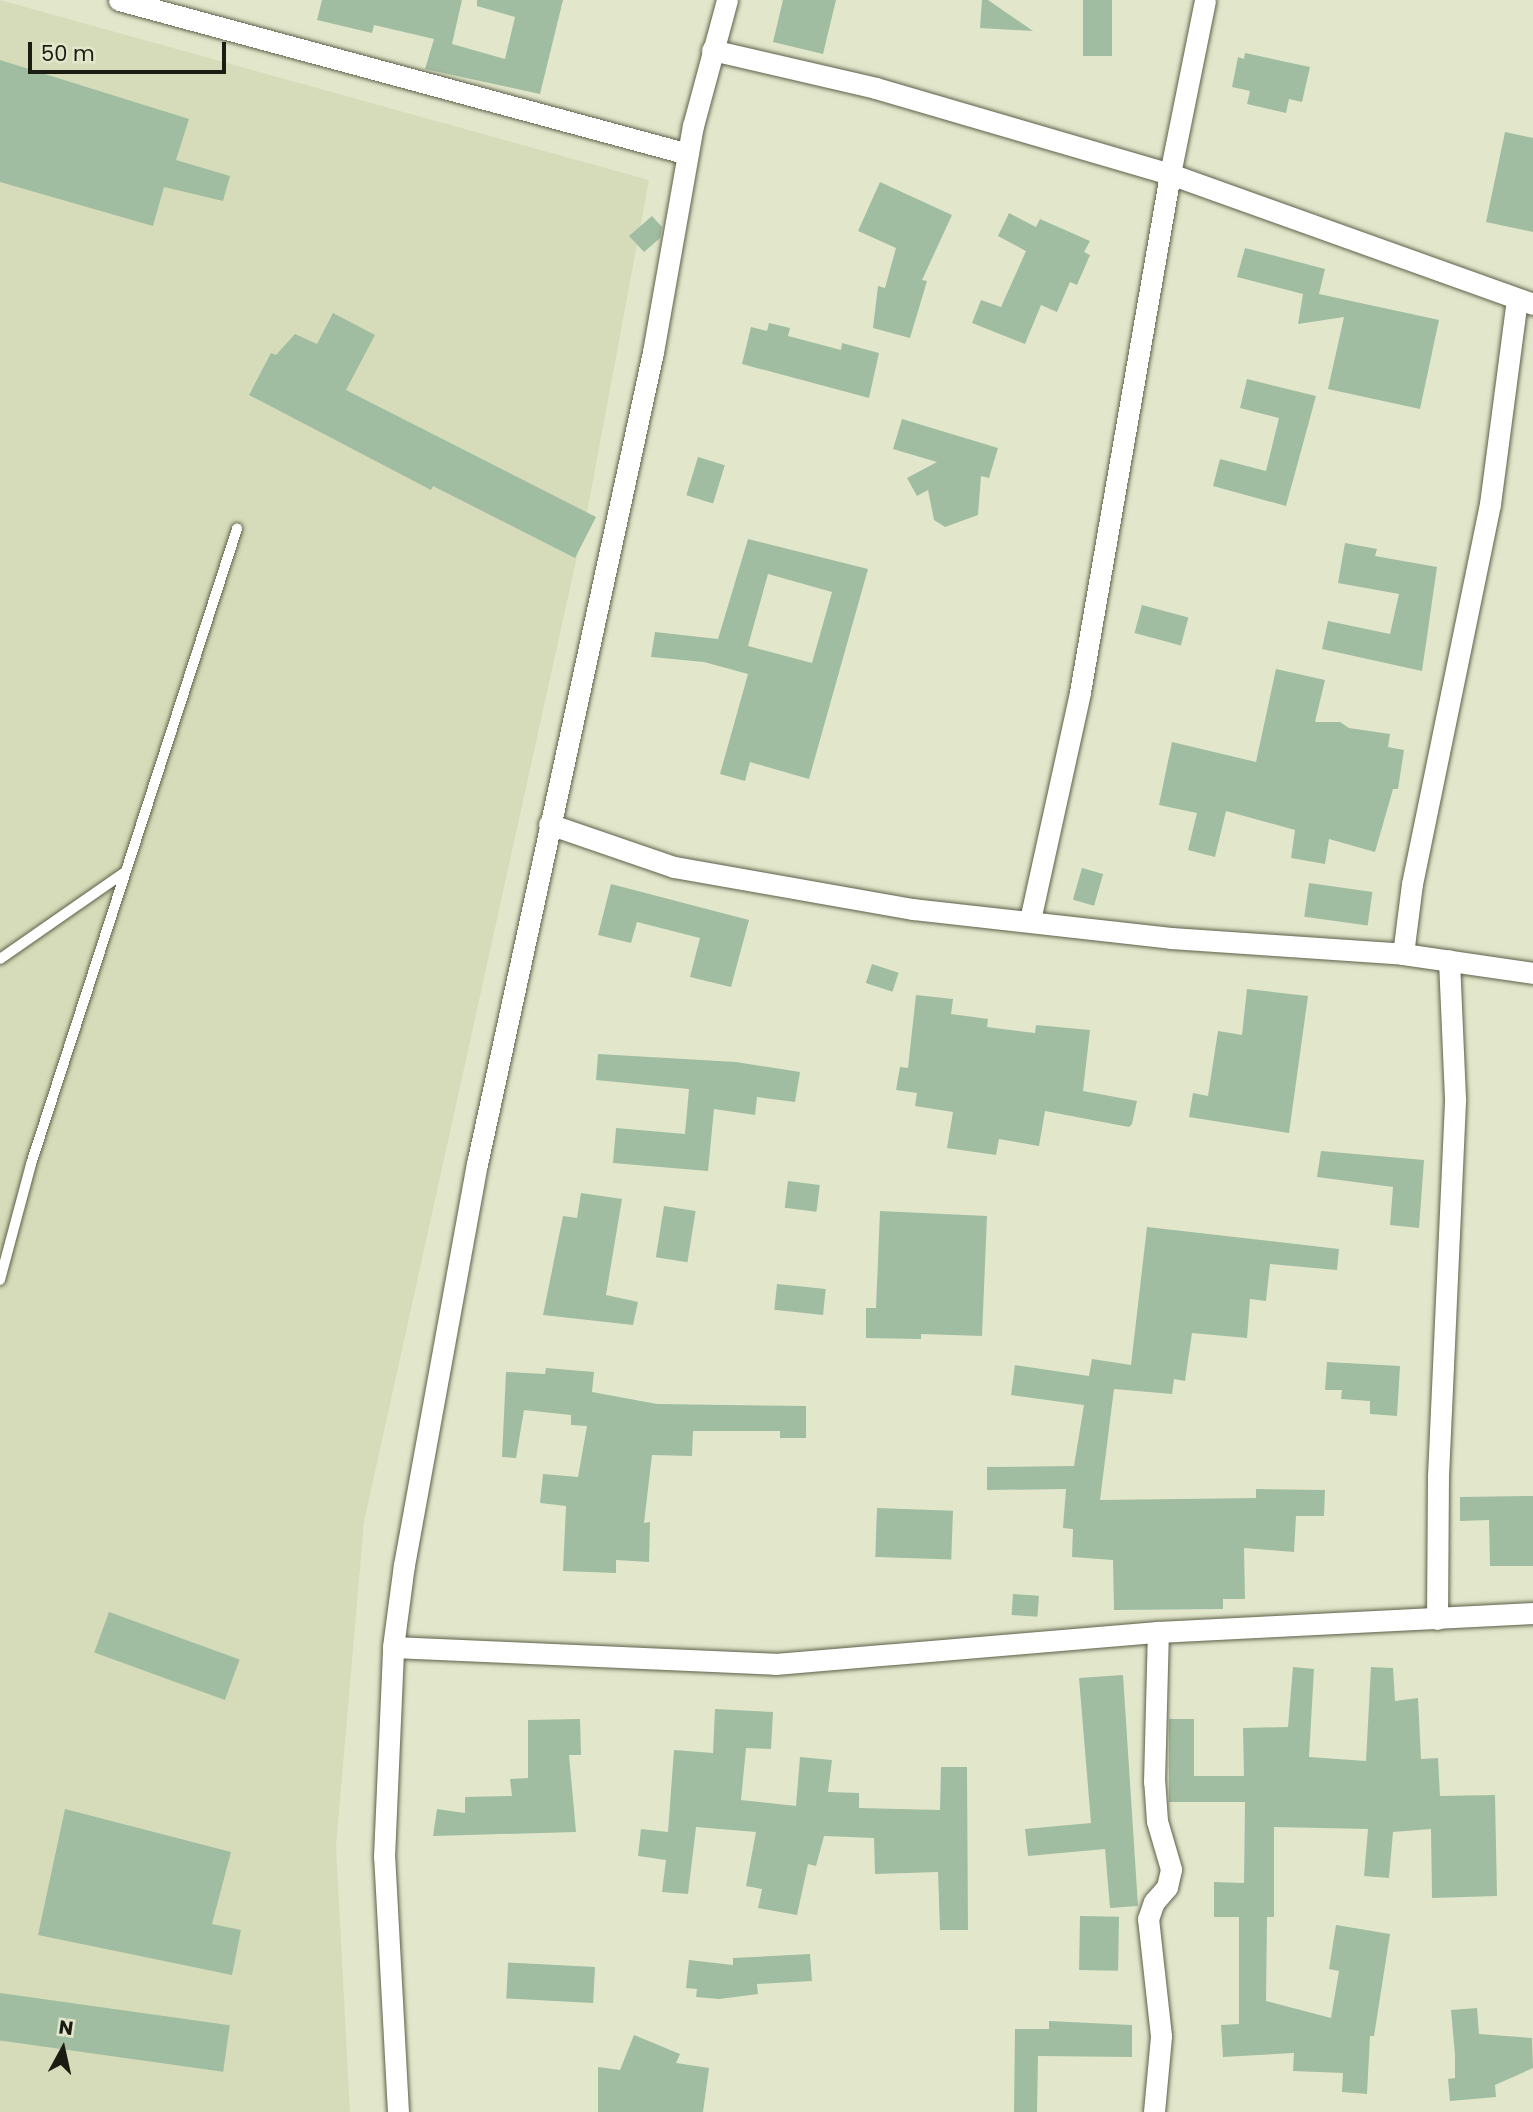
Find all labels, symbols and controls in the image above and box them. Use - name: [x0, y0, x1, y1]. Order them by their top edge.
- scale bar: [32, 28, 229, 72]
- text: 50 m: [41, 39, 95, 68]
- text: N: [57, 2013, 75, 2042]
- north arrow: [28, 2014, 98, 2084]

